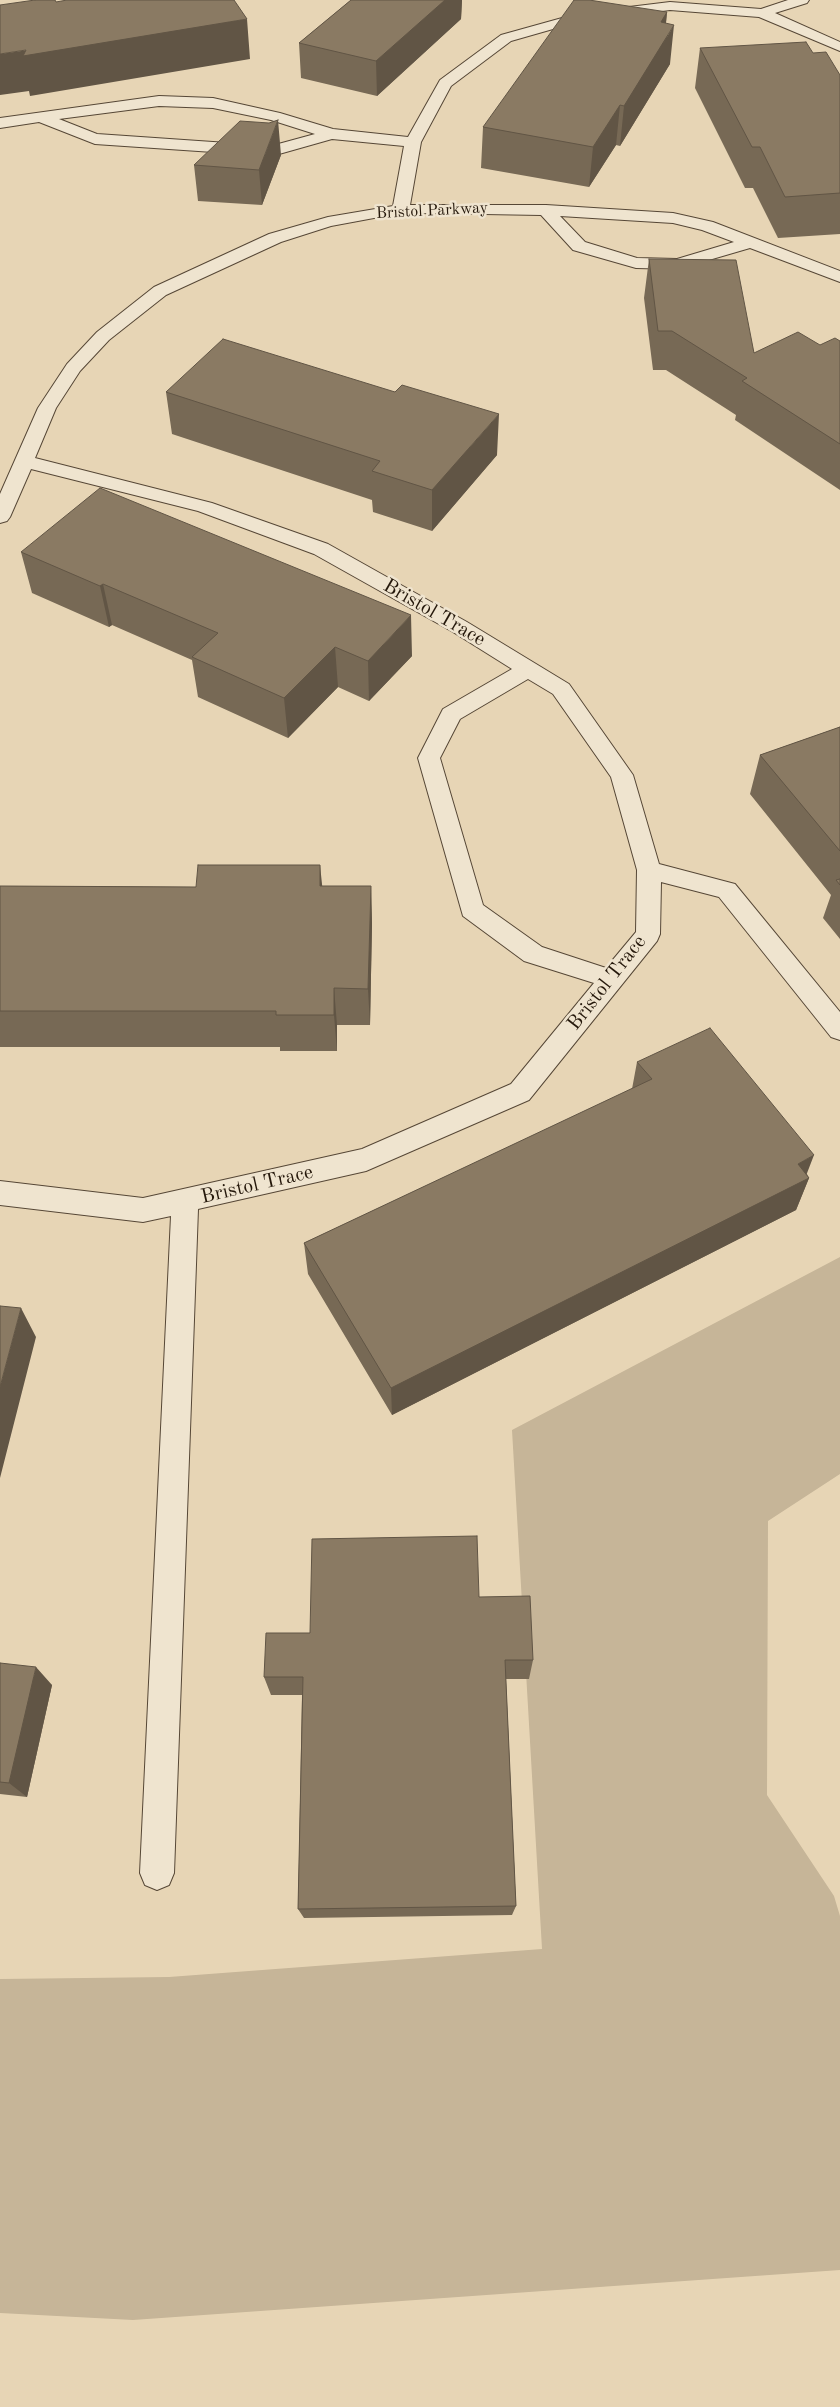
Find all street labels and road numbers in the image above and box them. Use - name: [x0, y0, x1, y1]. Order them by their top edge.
- street label: Bristol Parkway: [375, 198, 489, 224]
- street label: Bristol Trace: [379, 574, 489, 652]
- street label: Bristol Trace: [562, 931, 652, 1035]
- street label: Bristol Trace: [199, 1160, 315, 1210]

